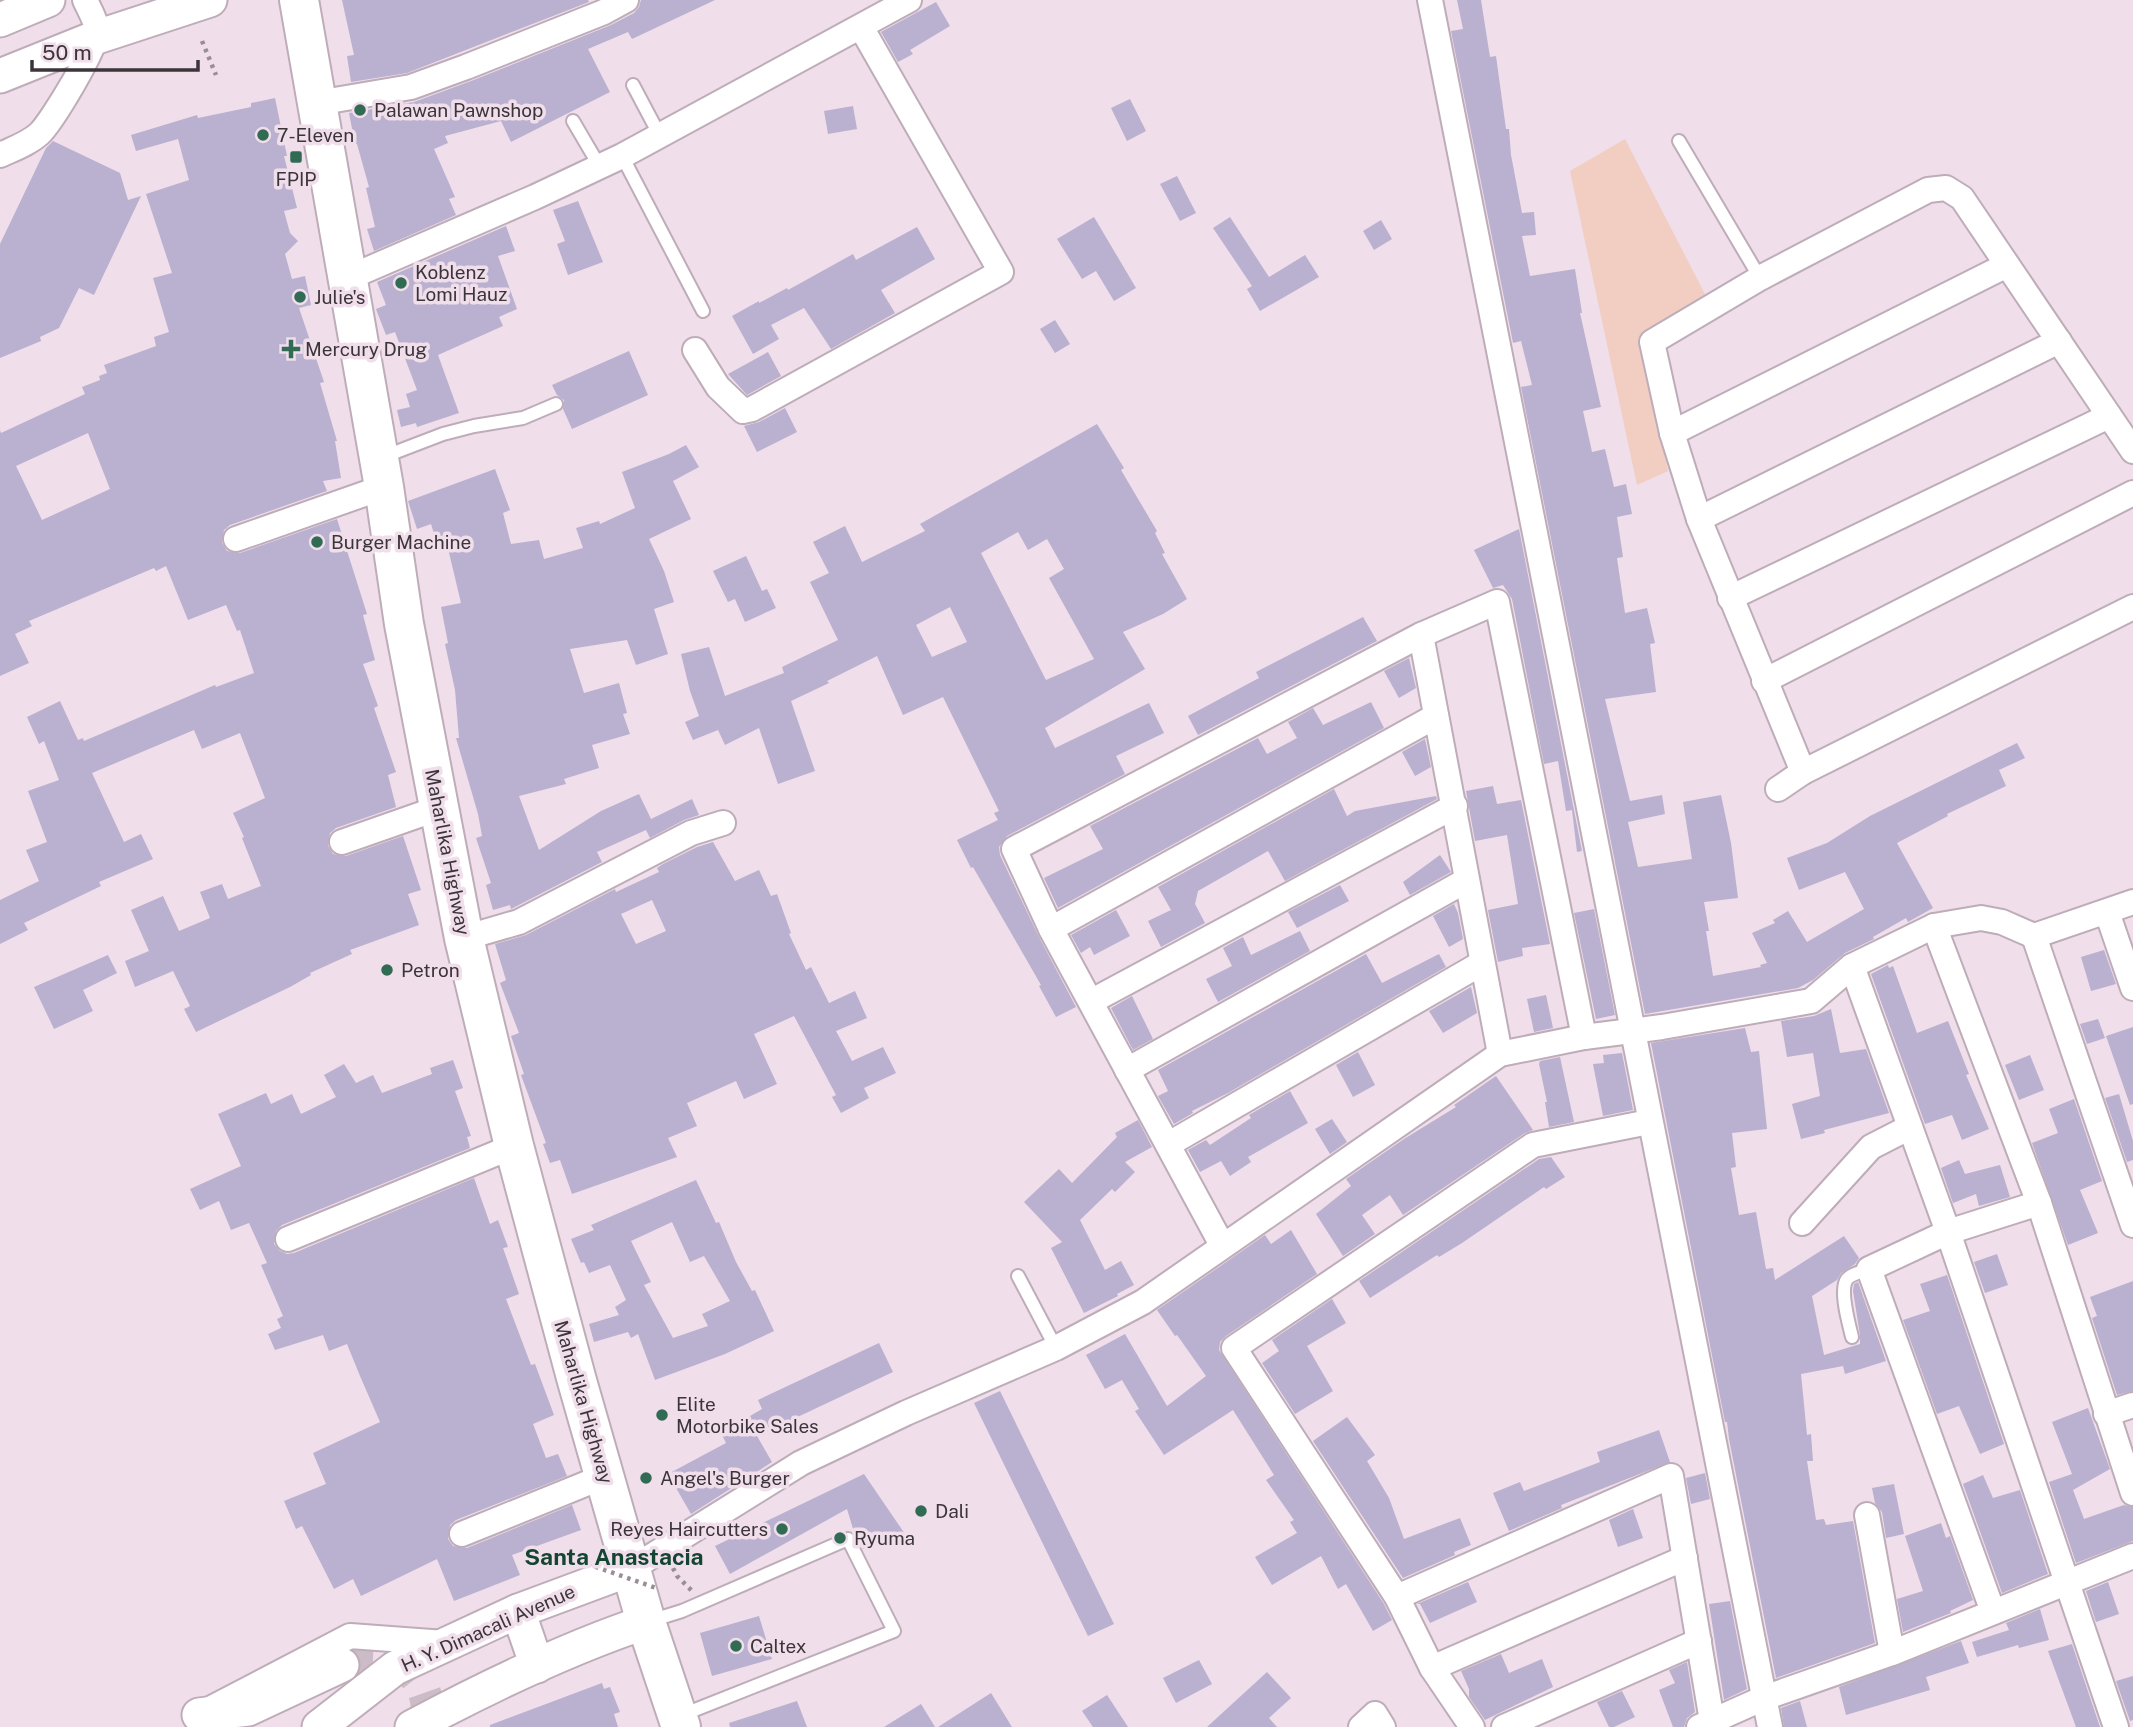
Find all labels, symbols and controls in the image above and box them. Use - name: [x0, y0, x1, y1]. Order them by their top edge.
- scale bar: [32, 28, 198, 72]
- text: 50 m: [42, 40, 92, 65]
- place label: Palawan Pawnshop: [374, 99, 543, 121]
- marker: Palawan Pawnshop: [352, 102, 368, 118]
- place label: 7-Eleven: [277, 124, 354, 146]
- marker: 7-Eleven: [255, 127, 271, 143]
- marker: FPIP: [288, 149, 304, 165]
- place label: FPIP: [276, 168, 316, 190]
- place label: Koblenz Lomi Hauz: [415, 261, 507, 305]
- marker: Koblenz Lomi Hauz: [393, 275, 409, 291]
- place label: Julie's: [314, 286, 365, 308]
- marker: Julie's: [292, 289, 308, 305]
- place label: Mercury Drug: [305, 338, 427, 360]
- marker: Mercury Drug: [283, 341, 299, 357]
- place label: Burger Machine: [331, 531, 471, 553]
- marker: Burger Machine: [309, 534, 325, 550]
- street label: Maharlika Highway: [421, 767, 475, 937]
- place label: Petron: [401, 959, 460, 981]
- marker: Petron: [379, 962, 395, 978]
- street label: Maharlika Highway: [550, 1318, 618, 1486]
- place label: Elite Motorbike Sales: [676, 1393, 819, 1437]
- marker: Elite Motorbike Sales: [654, 1407, 670, 1423]
- place label: Angel's Burger: [660, 1467, 790, 1489]
- marker: Angel's Burger: [638, 1470, 654, 1486]
- place label: Dali: [935, 1500, 969, 1522]
- marker: Dali: [913, 1503, 929, 1519]
- place label: Reyes Haircutters: [610, 1518, 768, 1540]
- marker: Reyes Haircutters: [774, 1521, 790, 1537]
- place label: Ryuma: [854, 1527, 915, 1549]
- marker: Ryuma: [832, 1530, 848, 1546]
- district label: Santa Anastacia: [524, 1543, 704, 1570]
- street label: H. Y. Dimacali Avenue: [398, 1580, 578, 1676]
- place label: Caltex: [750, 1635, 807, 1657]
- marker: Caltex: [728, 1638, 744, 1654]

